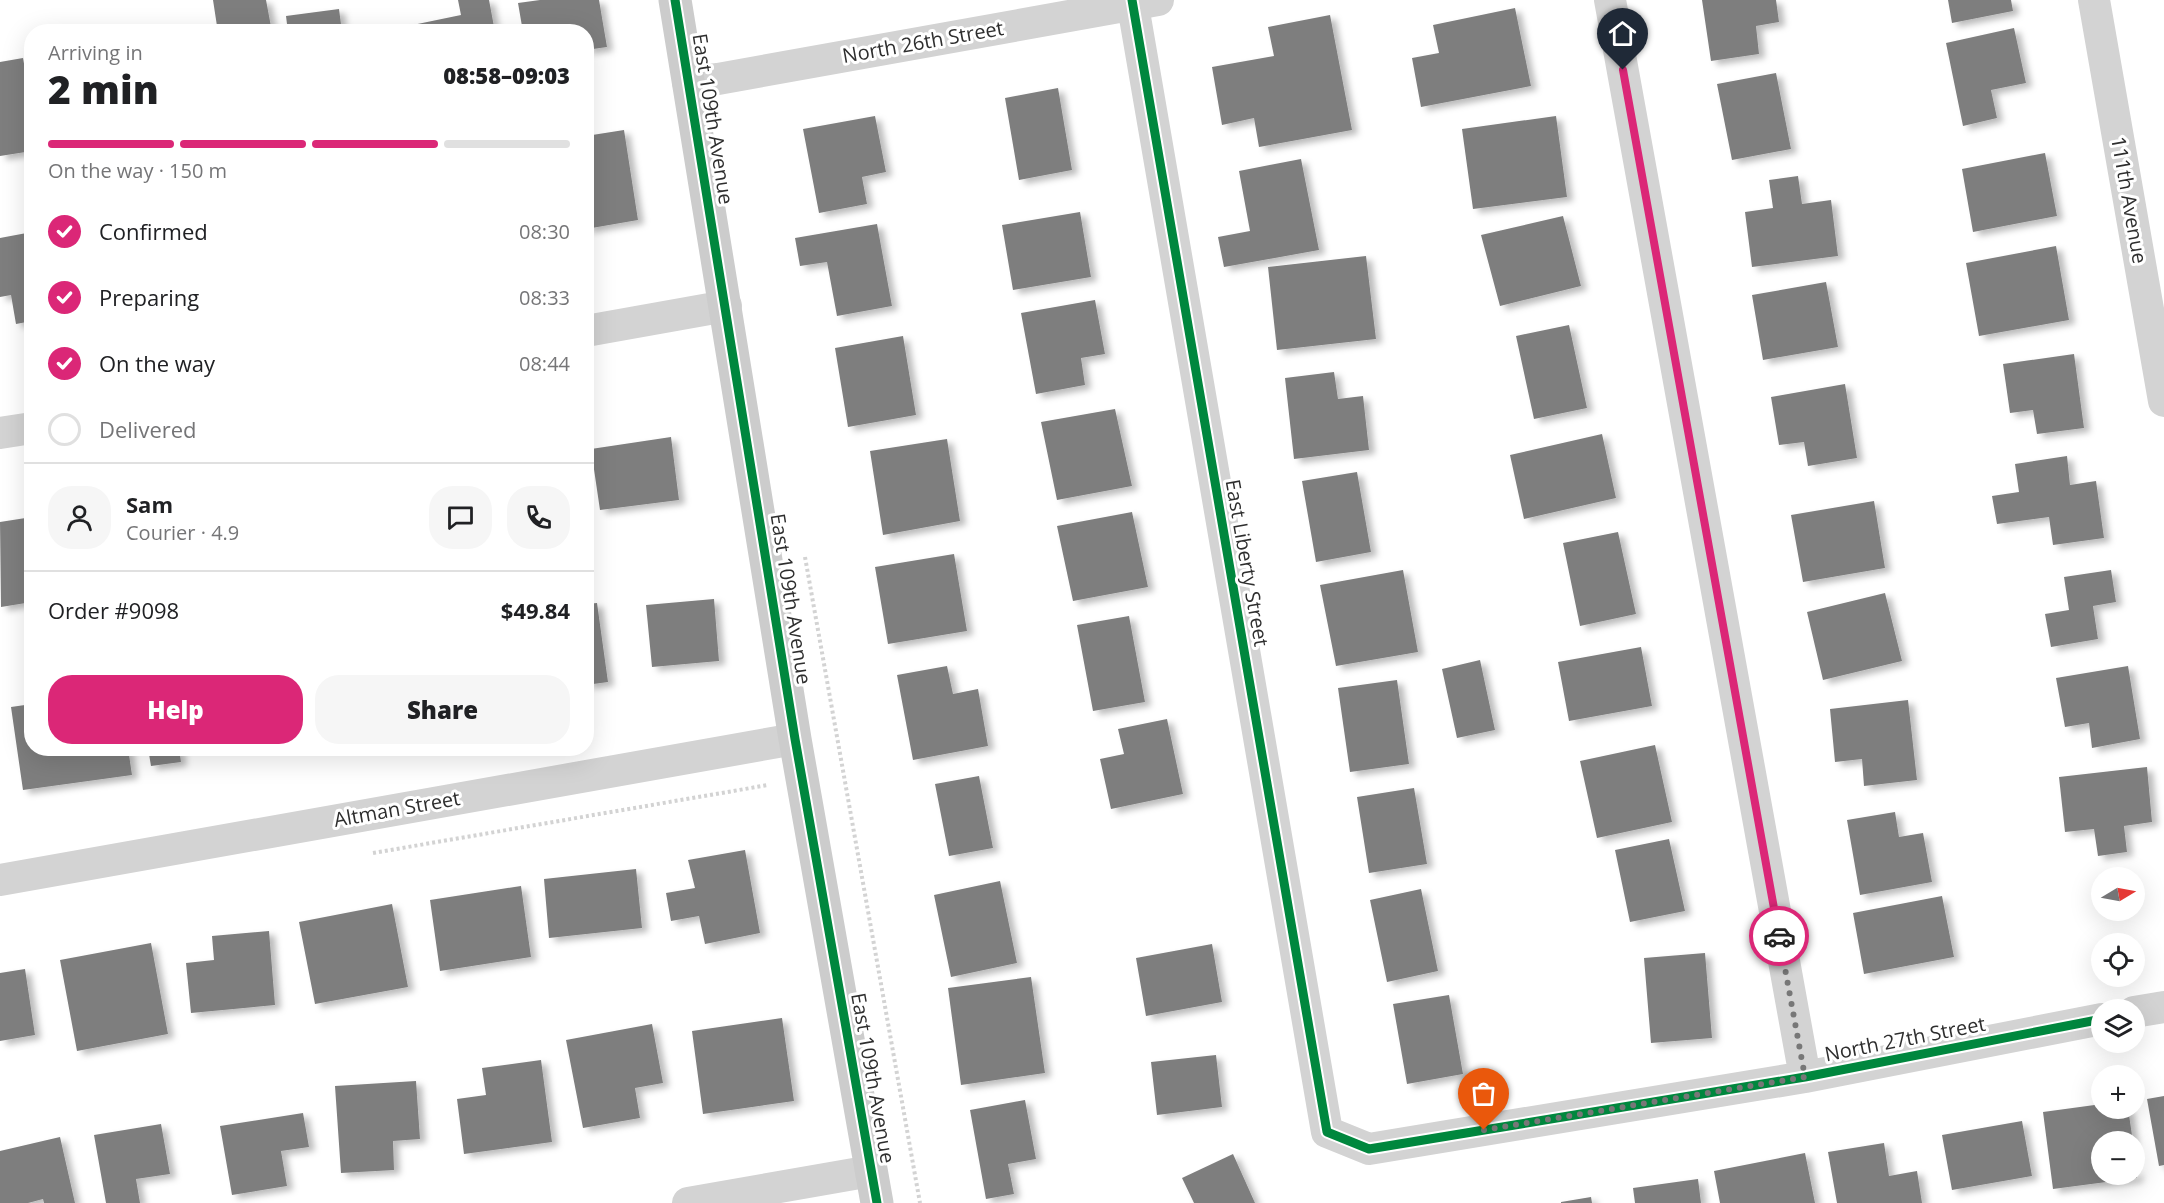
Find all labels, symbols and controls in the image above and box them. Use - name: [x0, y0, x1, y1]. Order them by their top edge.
- pin: [1597, 8, 1648, 70]
- street label: North 26th Street: [840, 14, 1006, 69]
- icon: home: [1606, 17, 1639, 50]
- street label: East 109th Avenue: [687, 32, 740, 206]
- text: Arriving in: [48, 39, 143, 66]
- text: 08:58–09:03: [443, 60, 570, 90]
- text: 2 min: [48, 62, 159, 115]
- street label: 111th Avenue: [2105, 134, 2154, 266]
- text: On the way · 150 m: [48, 157, 227, 184]
- icon: check: [48, 215, 81, 248]
- text: Confirmed: [99, 216, 208, 246]
- text: 08:30: [519, 218, 570, 245]
- icon: check: [48, 281, 81, 314]
- text: Preparing: [99, 282, 199, 312]
- text: 08:33: [519, 284, 570, 311]
- icon: check: [48, 347, 81, 380]
- text: On the way: [99, 348, 215, 378]
- text: 08:44: [519, 350, 570, 377]
- text: Delivered: [99, 414, 197, 444]
- street label: East Liberty Street: [1219, 477, 1275, 649]
- button: person: [48, 486, 111, 549]
- button: chat: [429, 486, 492, 549]
- button: phone: [507, 486, 570, 549]
- text: Sam: [126, 489, 173, 519]
- street label: East 109th Avenue: [765, 512, 818, 686]
- text: Courier · 4.9: [126, 519, 239, 546]
- text: Order #9098: [48, 595, 179, 625]
- text: $49.84: [501, 595, 570, 625]
- button: Help: [48, 675, 303, 744]
- button: Share: [315, 675, 570, 744]
- street label: Altman Street: [332, 784, 462, 833]
- north arrow: [2091, 867, 2145, 921]
- map controls: [2091, 867, 2145, 1185]
- courier: [1749, 906, 1809, 966]
- icon: car: [1763, 920, 1796, 953]
- button: locate: [2091, 933, 2145, 987]
- street label: East 109th Avenue: [845, 991, 902, 1165]
- button: layers: [2091, 999, 2145, 1053]
- street label: North 27th Street: [1822, 1010, 1988, 1067]
- button: +: [2091, 1065, 2145, 1119]
- pin: [1458, 1068, 1509, 1130]
- icon: bag: [1467, 1077, 1500, 1110]
- button: −: [2091, 1131, 2145, 1185]

